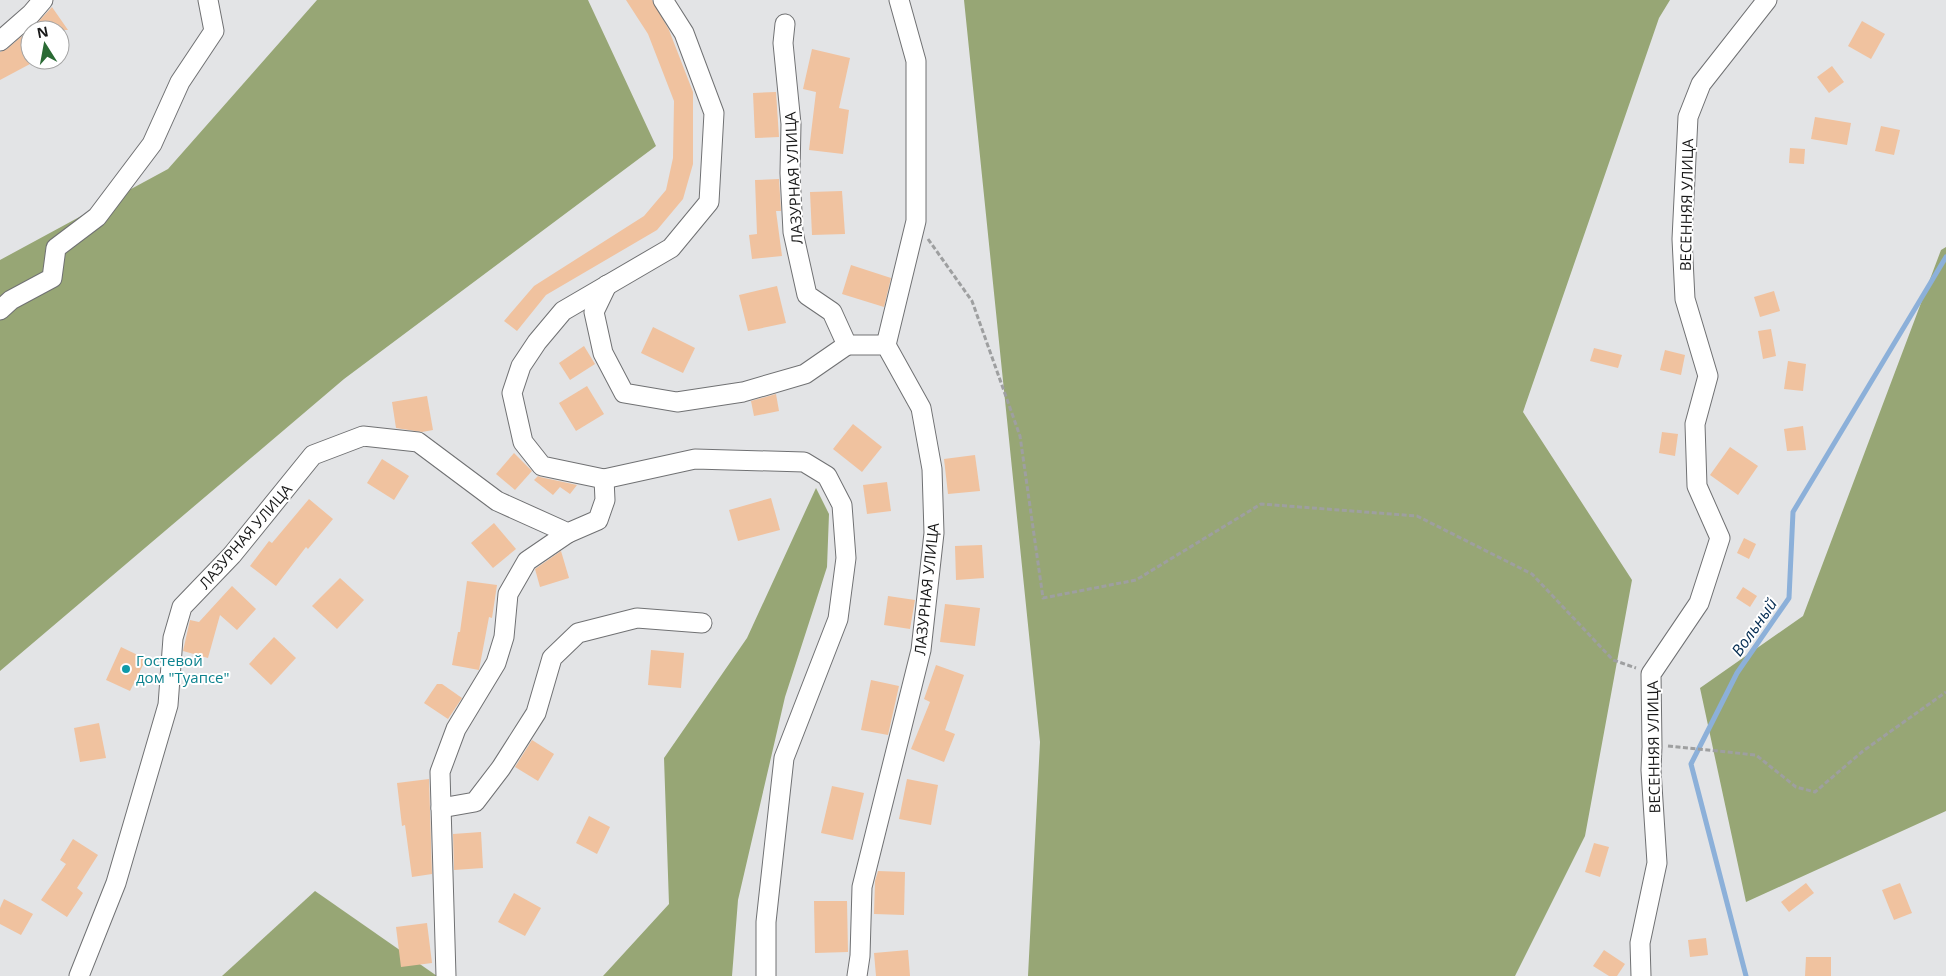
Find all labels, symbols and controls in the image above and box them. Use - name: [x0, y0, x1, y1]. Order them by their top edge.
- north arrow: [20, 20, 70, 70]
- text: N: [35, 21, 50, 42]
- street label: ЛАЗУРНАЯ УЛИЦА: [780, 111, 806, 245]
- street label: ВЕСЕННЯЯ УЛИЦА: [1675, 138, 1697, 271]
- street label: ЛАЗУРНАЯ УЛИЦА: [194, 479, 296, 593]
- street label: ЛАЗУРНАЯ УЛИЦА: [909, 521, 943, 656]
- water label: Вольный: [1726, 594, 1782, 660]
- place label: Гостевой дом "Туапсе": [136, 650, 230, 687]
- marker: Гостевой дом "Туапсе": [120, 663, 132, 675]
- street label: ВЕСЕННЯЯ УЛИЦА: [1642, 680, 1664, 813]

